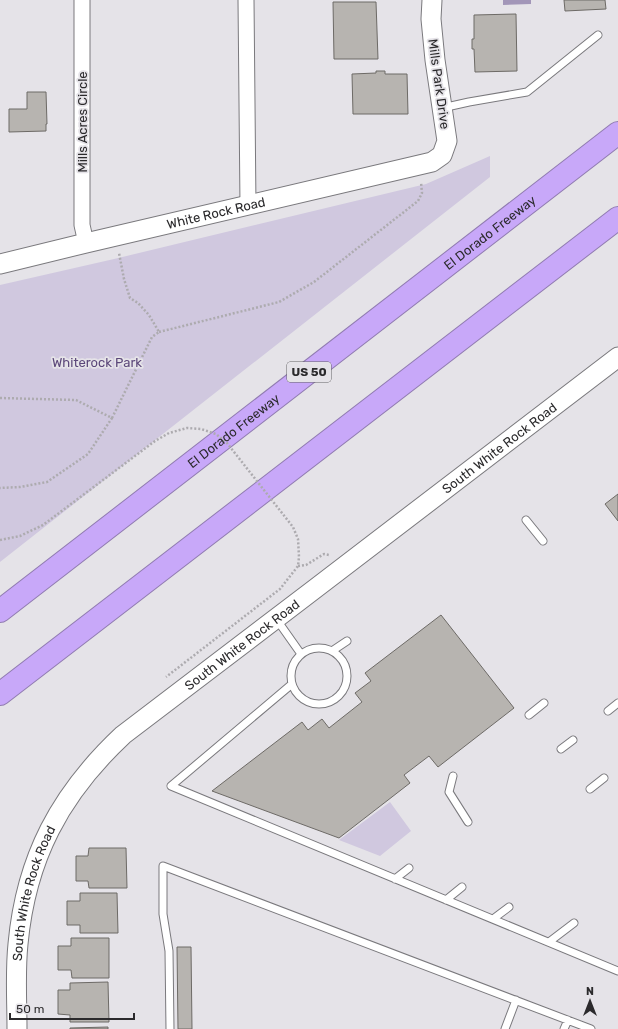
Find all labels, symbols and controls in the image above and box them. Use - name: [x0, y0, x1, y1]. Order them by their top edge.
- street label: Mills Park Drive: [425, 38, 453, 130]
- street label: Mills Acres Circle: [75, 71, 90, 173]
- street label: El Dorado Freeway: [441, 192, 539, 273]
- street label: White Rock Road: [165, 194, 267, 231]
- park label: Whiterock Park: [52, 355, 142, 370]
- road number: US 50: [287, 362, 331, 382]
- street label: El Dorado Freeway: [184, 390, 282, 471]
- street label: South White Rock Road: [439, 399, 559, 496]
- street label: South White Rock Road: [181, 596, 302, 693]
- street label: South White Rock Road: [9, 823, 58, 962]
- north arrow: [570, 981, 610, 1021]
- text: N: [586, 985, 594, 998]
- scale bar: [10, 995, 134, 1021]
- text: 50 m: [16, 1002, 44, 1016]

